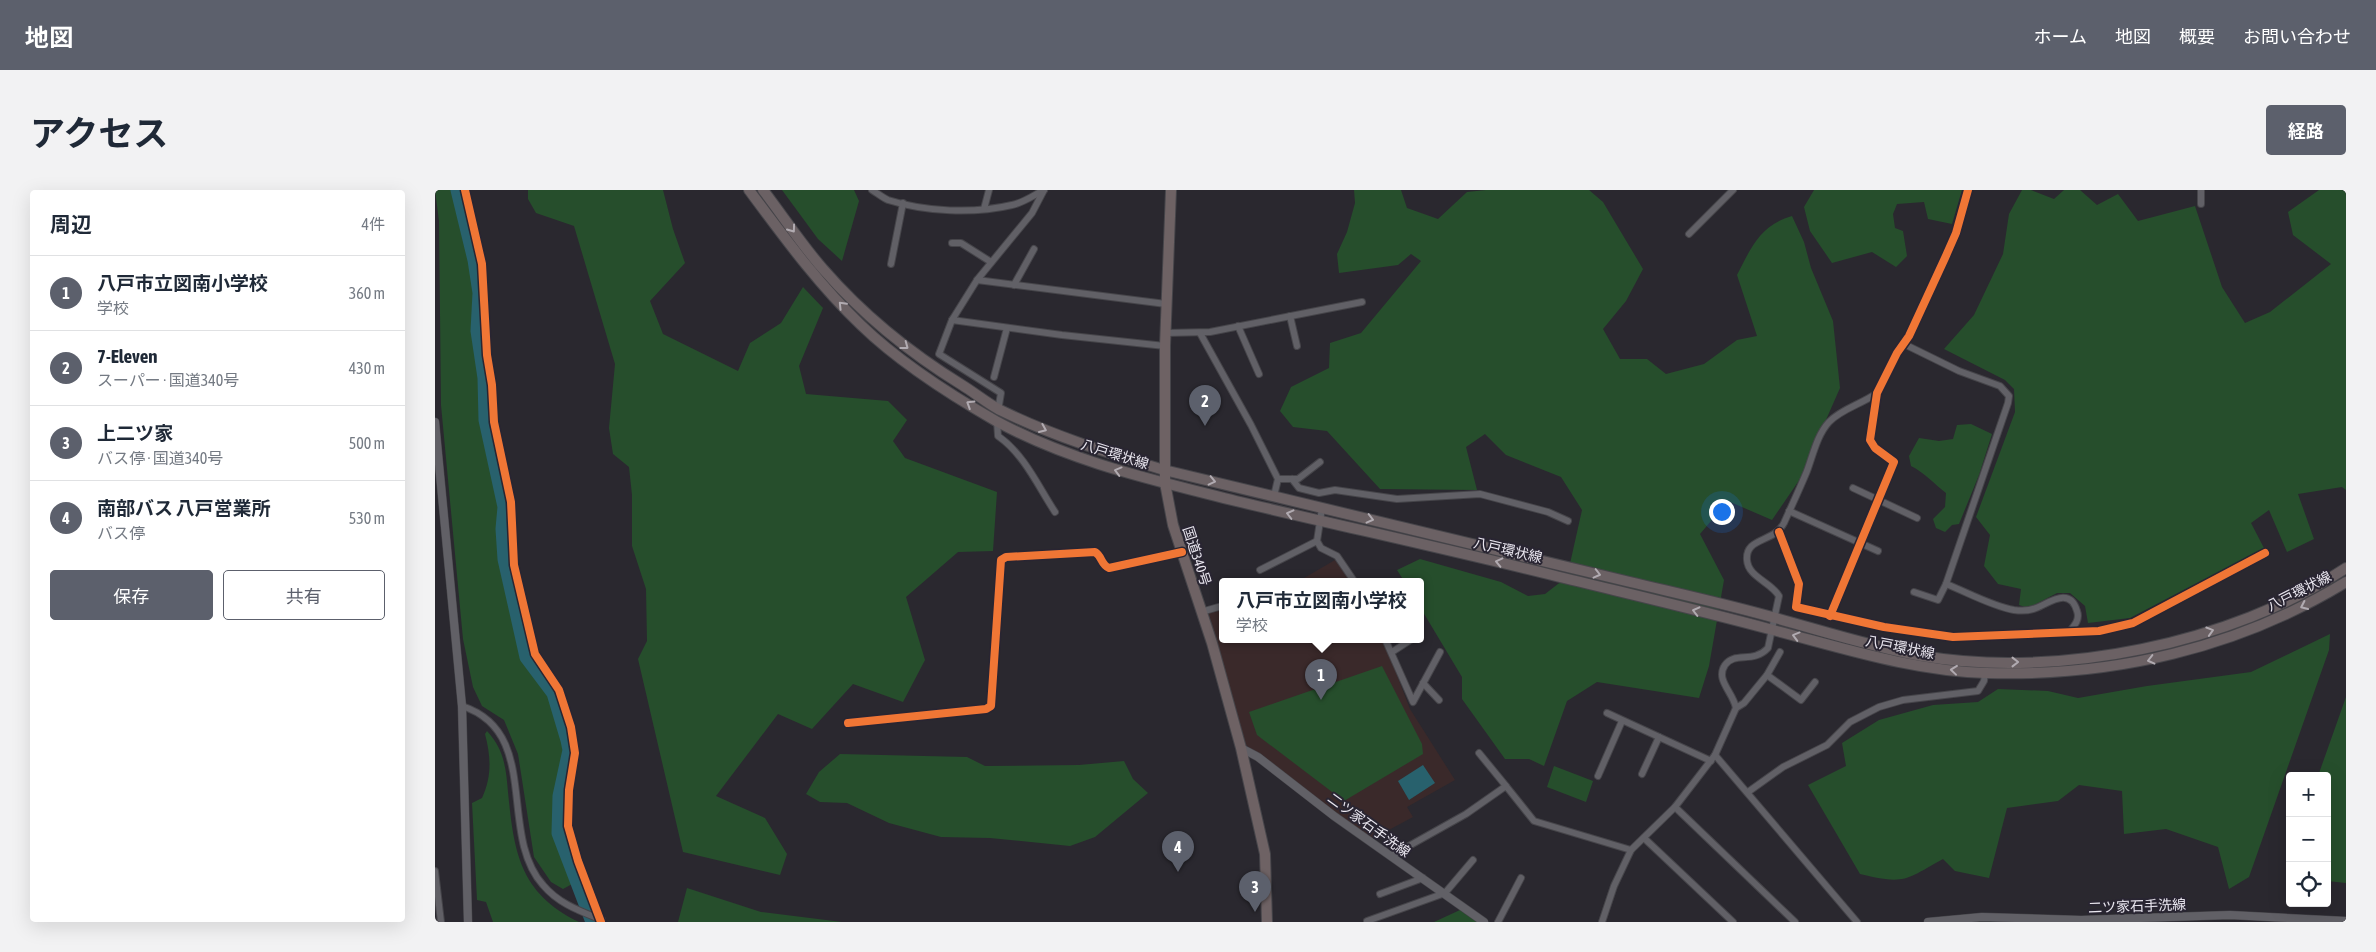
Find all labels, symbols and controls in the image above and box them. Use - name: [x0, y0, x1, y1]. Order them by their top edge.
- text: 地図: [25, 24, 73, 51]
- text: ホーム: [2034, 26, 2087, 47]
- text: 地図: [2115, 26, 2151, 47]
- text: 概要: [2179, 26, 2215, 47]
- text: お問い合わせ: [2243, 26, 2351, 47]
- button: 経路: [2266, 105, 2346, 155]
- text: アクセス: [30, 113, 168, 153]
- text: 周辺: [50, 212, 92, 236]
- text: 4件: [361, 215, 385, 233]
- one-way arrow: [786, 223, 795, 233]
- text: 八戸市立図南小学校: [97, 272, 268, 294]
- text: 1: [62, 284, 70, 302]
- text: 360 m: [349, 284, 385, 302]
- text: 学校: [97, 299, 129, 317]
- one-way arrow: [839, 302, 848, 311]
- one-way arrow: [899, 340, 908, 348]
- text: 7-Eleven: [97, 345, 158, 367]
- text: 2: [62, 359, 70, 377]
- text: 430 m: [349, 359, 385, 377]
- text: スーパー · 国道340号: [97, 371, 239, 389]
- pin: 2: [1189, 385, 1221, 426]
- one-way arrow: [966, 401, 975, 411]
- text: 上二ツ家: [97, 422, 173, 444]
- one-way arrow: [1038, 423, 1047, 434]
- text: 3: [62, 434, 70, 452]
- text: 500 m: [349, 434, 385, 452]
- street label: 八戸環状線: [1079, 436, 1151, 472]
- text: バス停 · 国道340号: [97, 449, 223, 467]
- one-way arrow: [1114, 466, 1122, 476]
- one-way arrow: [1207, 475, 1216, 486]
- text: 南部バス 八戸営業所: [97, 497, 271, 519]
- your location: [1709, 499, 1735, 525]
- text: 4: [62, 509, 70, 527]
- text: 530 m: [349, 509, 385, 527]
- one-way arrow: [1286, 509, 1294, 519]
- one-way arrow: [1365, 513, 1374, 524]
- text: バス停: [97, 524, 145, 542]
- street label: 国道340号: [1180, 524, 1214, 588]
- street label: 八戸環状線: [1472, 534, 1544, 566]
- one-way arrow: [1495, 557, 1504, 568]
- one-way arrow: [1592, 568, 1601, 579]
- street label: 八戸環状線: [2264, 568, 2334, 614]
- button: 保存: [50, 570, 213, 620]
- button: 共有: [223, 570, 385, 620]
- popup: [1219, 578, 1424, 643]
- text: 八戸市立図南小学校: [1236, 589, 1407, 611]
- one-way arrow: [2300, 600, 2309, 610]
- one-way arrow: [1693, 606, 1701, 616]
- text: 学校: [1236, 616, 1268, 634]
- one-way arrow: [2205, 627, 2213, 637]
- one-way arrow: [1791, 631, 1800, 642]
- street label: 八戸環状線: [1864, 632, 1936, 662]
- one-way arrow: [2147, 654, 2155, 664]
- one-way arrow: [2012, 657, 2020, 667]
- pin: 1: [1305, 659, 1337, 700]
- one-way arrow: [1950, 665, 1958, 676]
- map controls: [2286, 772, 2331, 907]
- button: +: [2286, 772, 2331, 817]
- street label: 二ツ家石手洗線: [1325, 790, 1413, 860]
- button: −: [2286, 817, 2331, 862]
- pin: 4: [1162, 831, 1194, 872]
- button: locate: [2286, 862, 2331, 907]
- pin: 3: [1239, 871, 1271, 912]
- street label: 二ツ家石手洗線: [2088, 896, 2186, 916]

